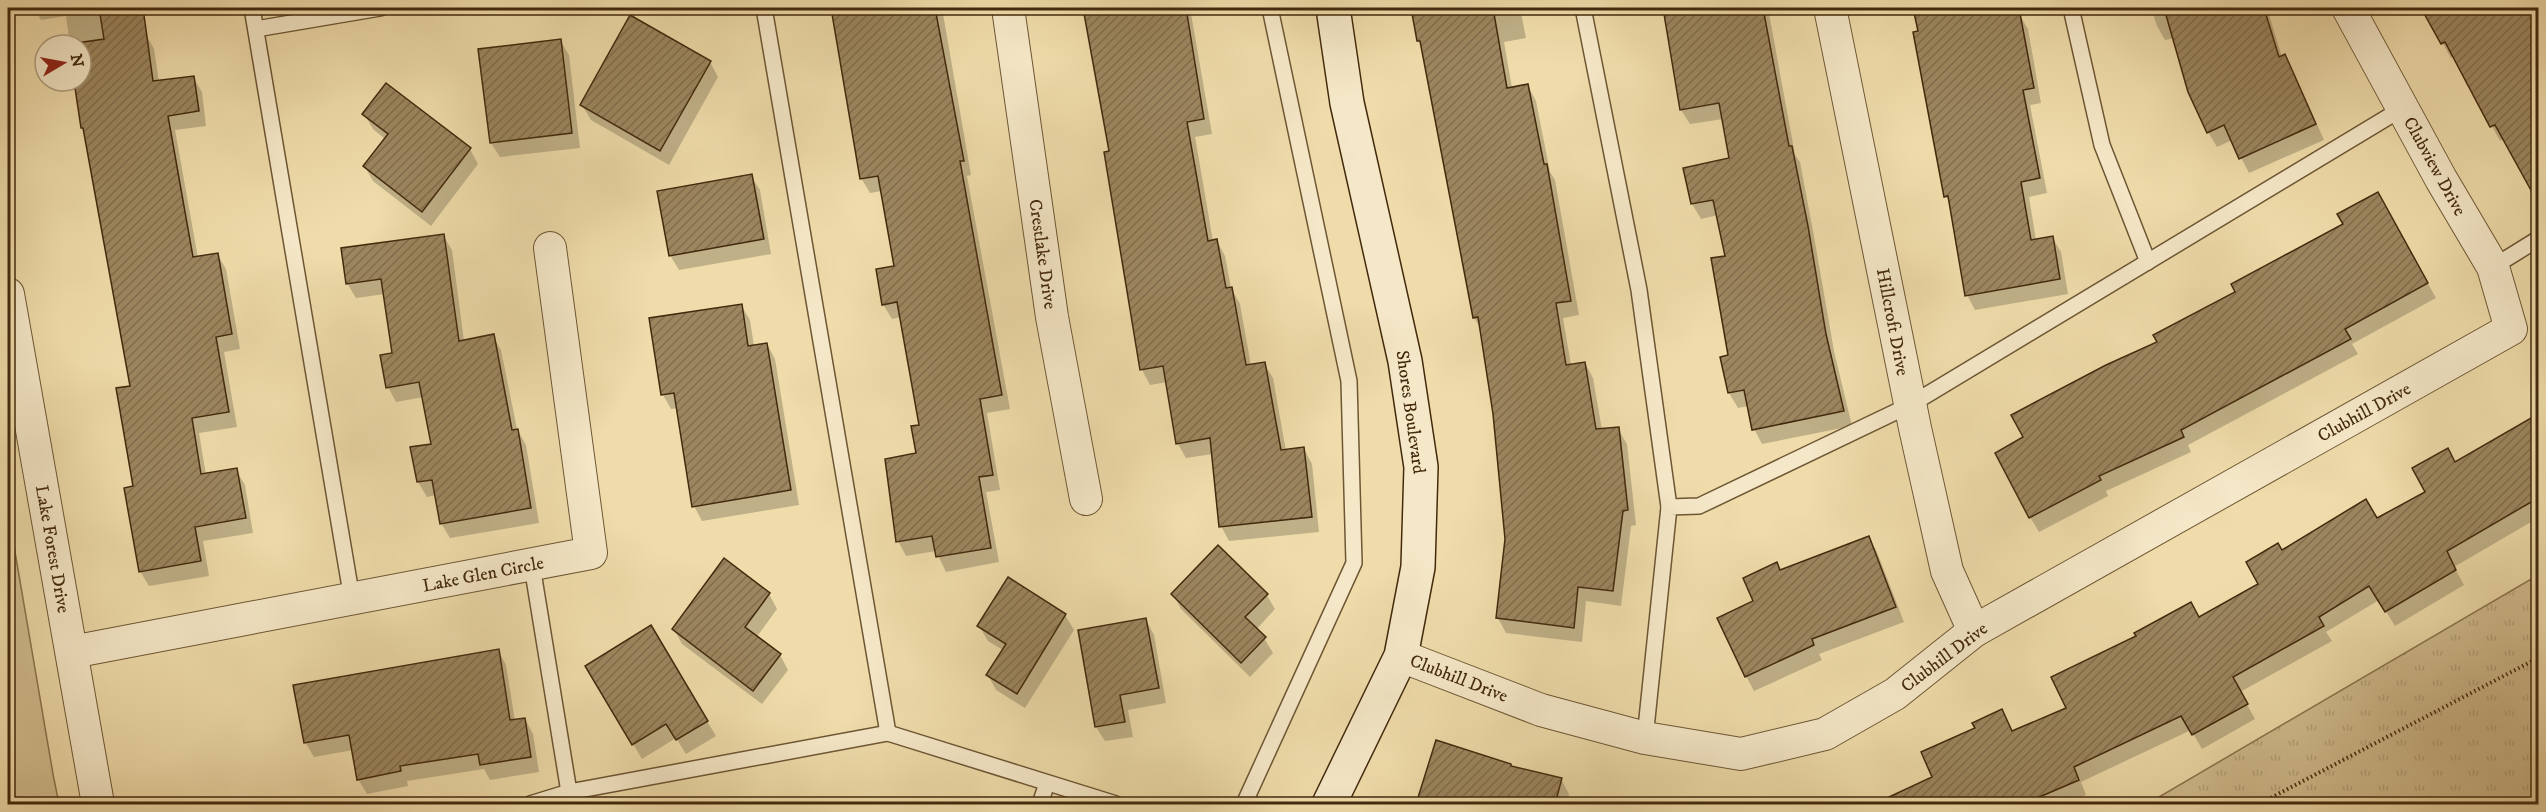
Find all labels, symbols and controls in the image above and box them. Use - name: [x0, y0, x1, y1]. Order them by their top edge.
- north arrow: [33, 33, 93, 93]
- text: N: [66, 52, 88, 69]
- street label: Clubview Drive: [2398, 113, 2470, 220]
- street label: Crestlake Drive: [1023, 198, 1061, 311]
- street label: Hillcroft Drive: [1871, 267, 1913, 378]
- street label: Shores Boulevard: [1390, 349, 1430, 475]
- street label: Clubhill Drive: [2314, 378, 2415, 448]
- street label: Lake Forest Drive: [30, 483, 74, 615]
- street label: Lake Glen Circle: [421, 552, 546, 598]
- street label: Clubhill Drive: [1897, 618, 1992, 698]
- street label: Clubhill Drive: [1407, 650, 1511, 708]

